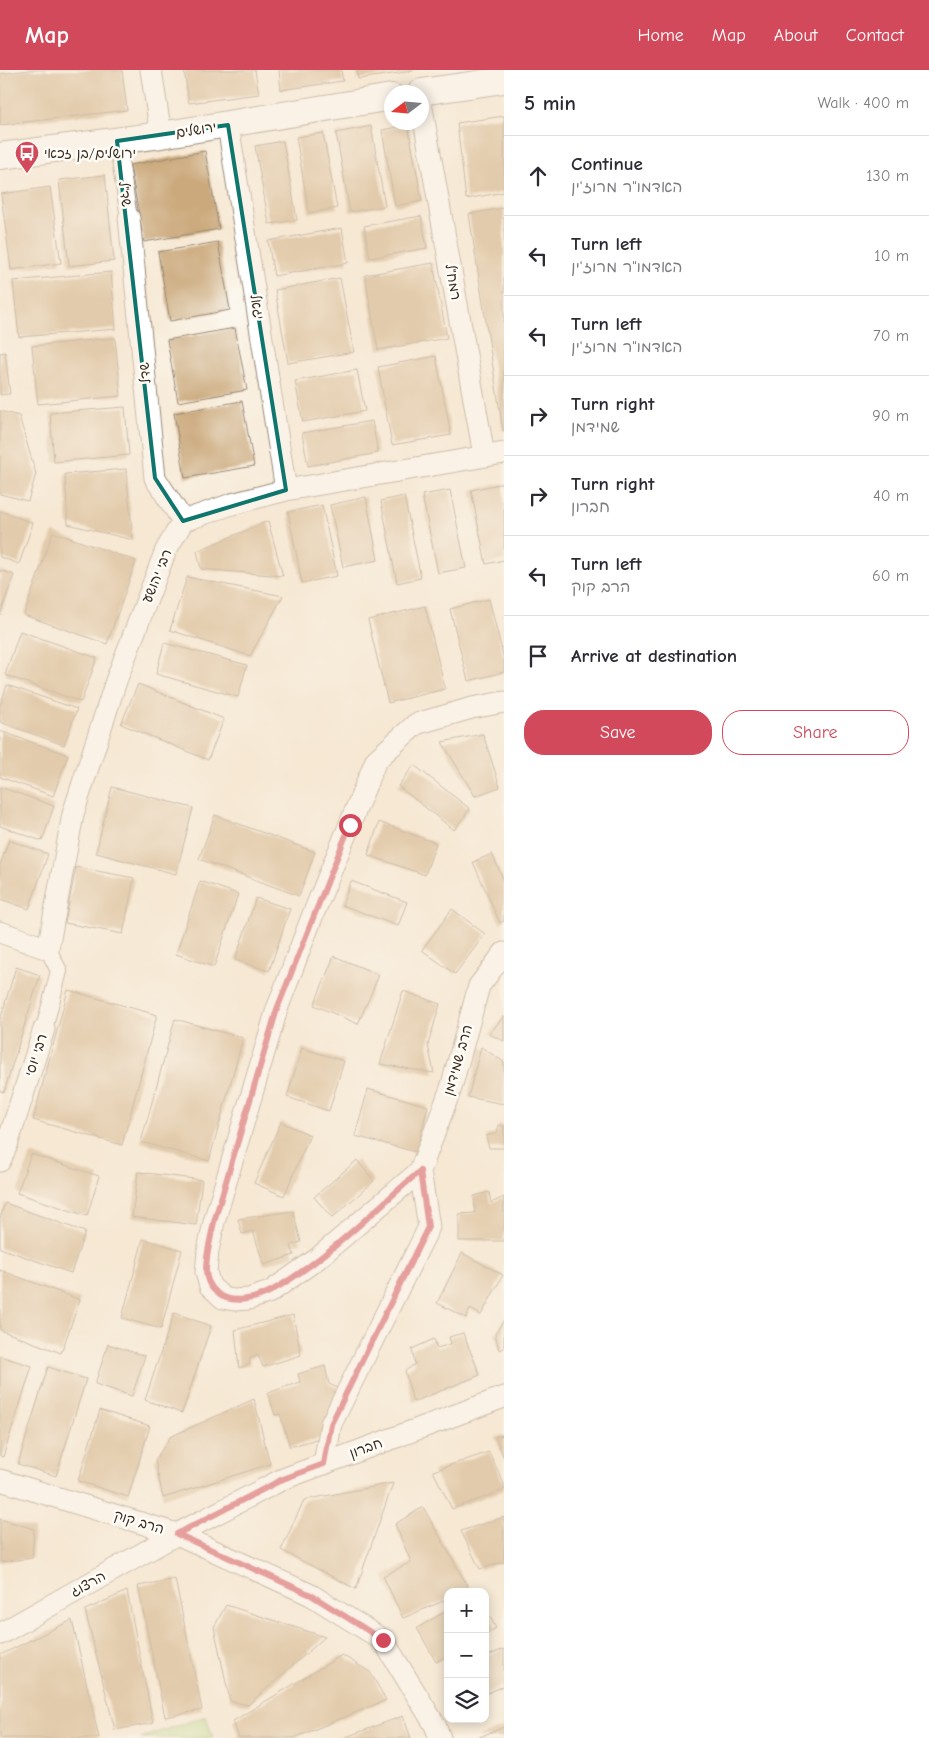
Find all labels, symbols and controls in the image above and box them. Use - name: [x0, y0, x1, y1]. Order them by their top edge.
- text: Map: [25, 21, 69, 49]
- text: Home: [637, 25, 684, 46]
- text: Map: [712, 25, 746, 46]
- text: About: [774, 25, 818, 46]
- text: Contact: [846, 25, 904, 46]
- north arrow: [384, 85, 429, 130]
- text: 5 min: [524, 91, 576, 115]
- text: Walk · 400 m: [817, 94, 909, 112]
- street label: ירושלים: [174, 118, 218, 142]
- bus stop icon: ירושלים/בן זכאי: [14, 140, 40, 174]
- place label: ירושלים/בן זכאי: [44, 145, 136, 162]
- text: Continue: [571, 153, 643, 175]
- icon: ahead: [524, 162, 552, 190]
- text: 130 m: [866, 167, 909, 185]
- text: האדמו"ר מרוז'ין: [571, 178, 683, 196]
- street label: שד"ל: [115, 180, 135, 208]
- text: Turn left: [571, 233, 642, 255]
- icon: left: [524, 242, 552, 270]
- text: 10 m: [874, 247, 909, 265]
- text: האדמו"ר מרוז'ין: [571, 258, 683, 276]
- street label: רמח"ל: [441, 263, 465, 301]
- street label: יגאל: [247, 293, 267, 321]
- text: Turn left: [571, 313, 642, 335]
- icon: left: [524, 322, 552, 350]
- text: 70 m: [873, 327, 909, 345]
- text: האדמו"ר מרוז'ין: [571, 338, 683, 356]
- street label: שדל: [135, 362, 155, 384]
- text: Turn right: [571, 393, 655, 415]
- icon: right: [524, 402, 552, 430]
- text: 90 m: [872, 407, 909, 425]
- text: שמידמן: [571, 418, 620, 436]
- text: Turn right: [571, 473, 655, 495]
- icon: right: [524, 482, 552, 510]
- text: 40 m: [873, 487, 909, 505]
- text: חברון: [571, 498, 610, 516]
- street label: רבי יהושע: [139, 547, 175, 605]
- text: Turn left: [571, 553, 642, 575]
- icon: left: [524, 562, 552, 590]
- text: 60 m: [872, 567, 909, 585]
- text: הרב קוק: [571, 578, 630, 596]
- icon: arrive: [524, 642, 552, 670]
- text: Arrive at destination: [571, 645, 737, 667]
- button: Save: [524, 710, 712, 755]
- button: Share: [722, 710, 909, 755]
- route start: [339, 814, 362, 837]
- street label: הרב שמידמן: [440, 1023, 476, 1097]
- street label: רבי יוסי: [21, 1032, 51, 1078]
- street label: חברון: [347, 1434, 385, 1462]
- street label: הרב קוק: [112, 1506, 166, 1538]
- street label: הרצוג: [67, 1567, 109, 1601]
- map controls: [444, 1588, 489, 1723]
- button: +: [444, 1588, 489, 1633]
- route end: [372, 1629, 395, 1652]
- button: −: [444, 1633, 489, 1678]
- button: layers: [444, 1678, 489, 1723]

